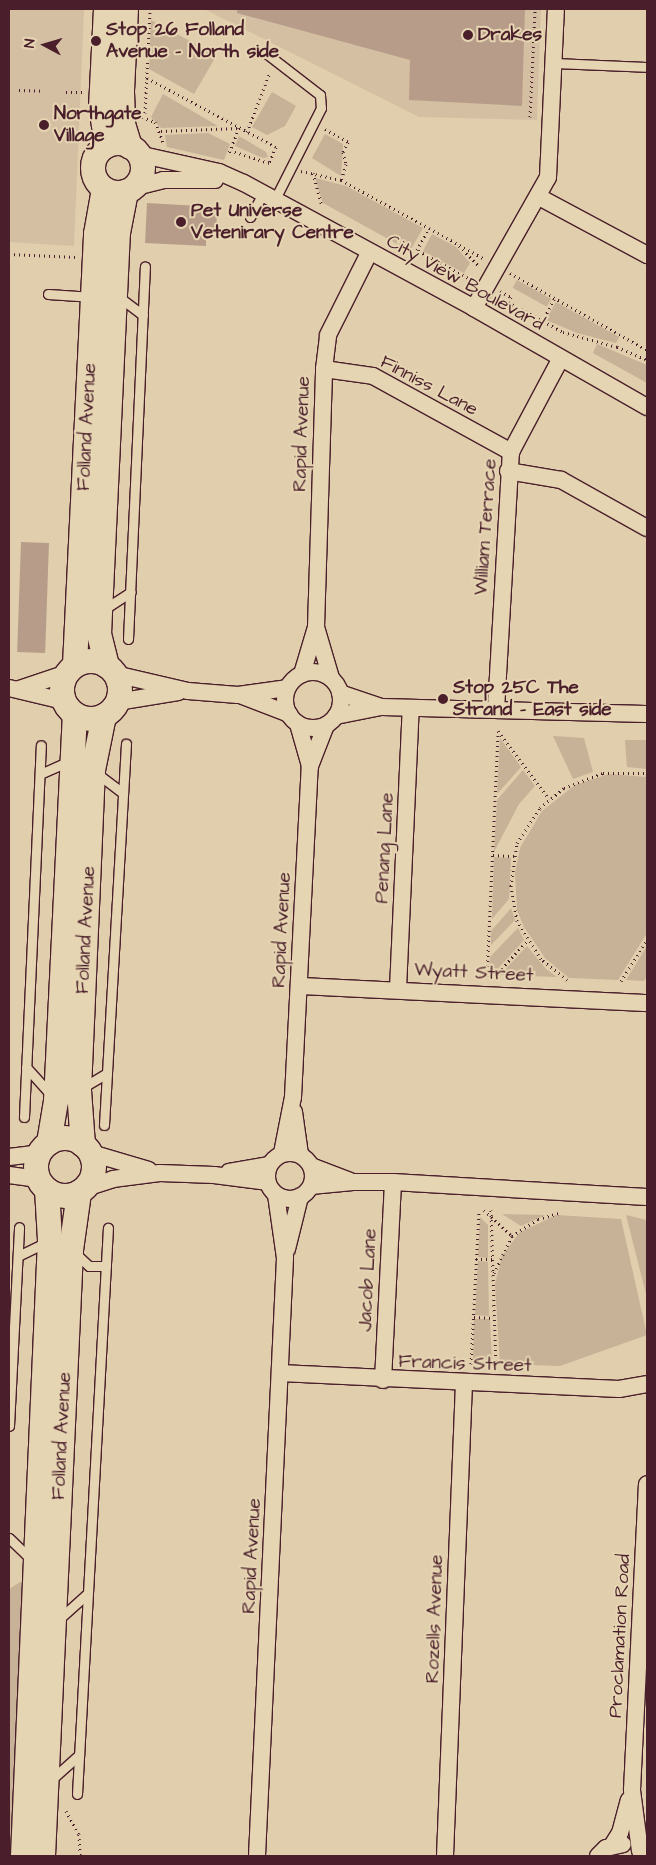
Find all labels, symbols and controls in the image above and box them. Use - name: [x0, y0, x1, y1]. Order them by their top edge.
- place label: Stop 26 Folland Avenue - North side: [106, 19, 279, 63]
- north arrow: [20, 20, 70, 70]
- place label: Drakes: [478, 24, 542, 46]
- marker: Drakes: [462, 29, 474, 41]
- marker: Stop 26 Folland Avenue - North side: [90, 35, 102, 47]
- text: N: [20, 38, 40, 49]
- place label: Northgate Village: [54, 103, 142, 147]
- marker: Northgate Village: [38, 119, 50, 131]
- place label: Pet Universe Vetenirary Centre: [191, 200, 354, 244]
- marker: Pet Universe Vetenirary Centre: [175, 216, 187, 228]
- street label: City View Boulevard: [382, 230, 548, 336]
- street label: Finniss Lane: [376, 351, 482, 421]
- street label: Folland Avenue: [72, 362, 102, 492]
- street label: Rapid Avenue: [289, 376, 315, 492]
- street label: William Terrace: [470, 458, 502, 596]
- place label: Stop 25C The Strand - East side: [453, 677, 612, 721]
- marker: Stop 25C The Strand - East side: [437, 693, 449, 705]
- street label: Penang Lane: [371, 792, 399, 904]
- street label: Folland Avenue: [71, 865, 101, 995]
- street label: Rapid Avenue: [268, 872, 296, 988]
- street label: Wyatt Street: [414, 958, 534, 988]
- street label: Jacob Lane: [354, 1228, 382, 1332]
- street label: Francis Street: [398, 1350, 532, 1378]
- street label: Folland Avenue: [47, 1371, 77, 1501]
- street label: Rapid Avenue: [238, 1498, 266, 1614]
- street label: Proclamation Road: [604, 1553, 636, 1719]
- street label: Rozells Avenue: [421, 1554, 449, 1684]

